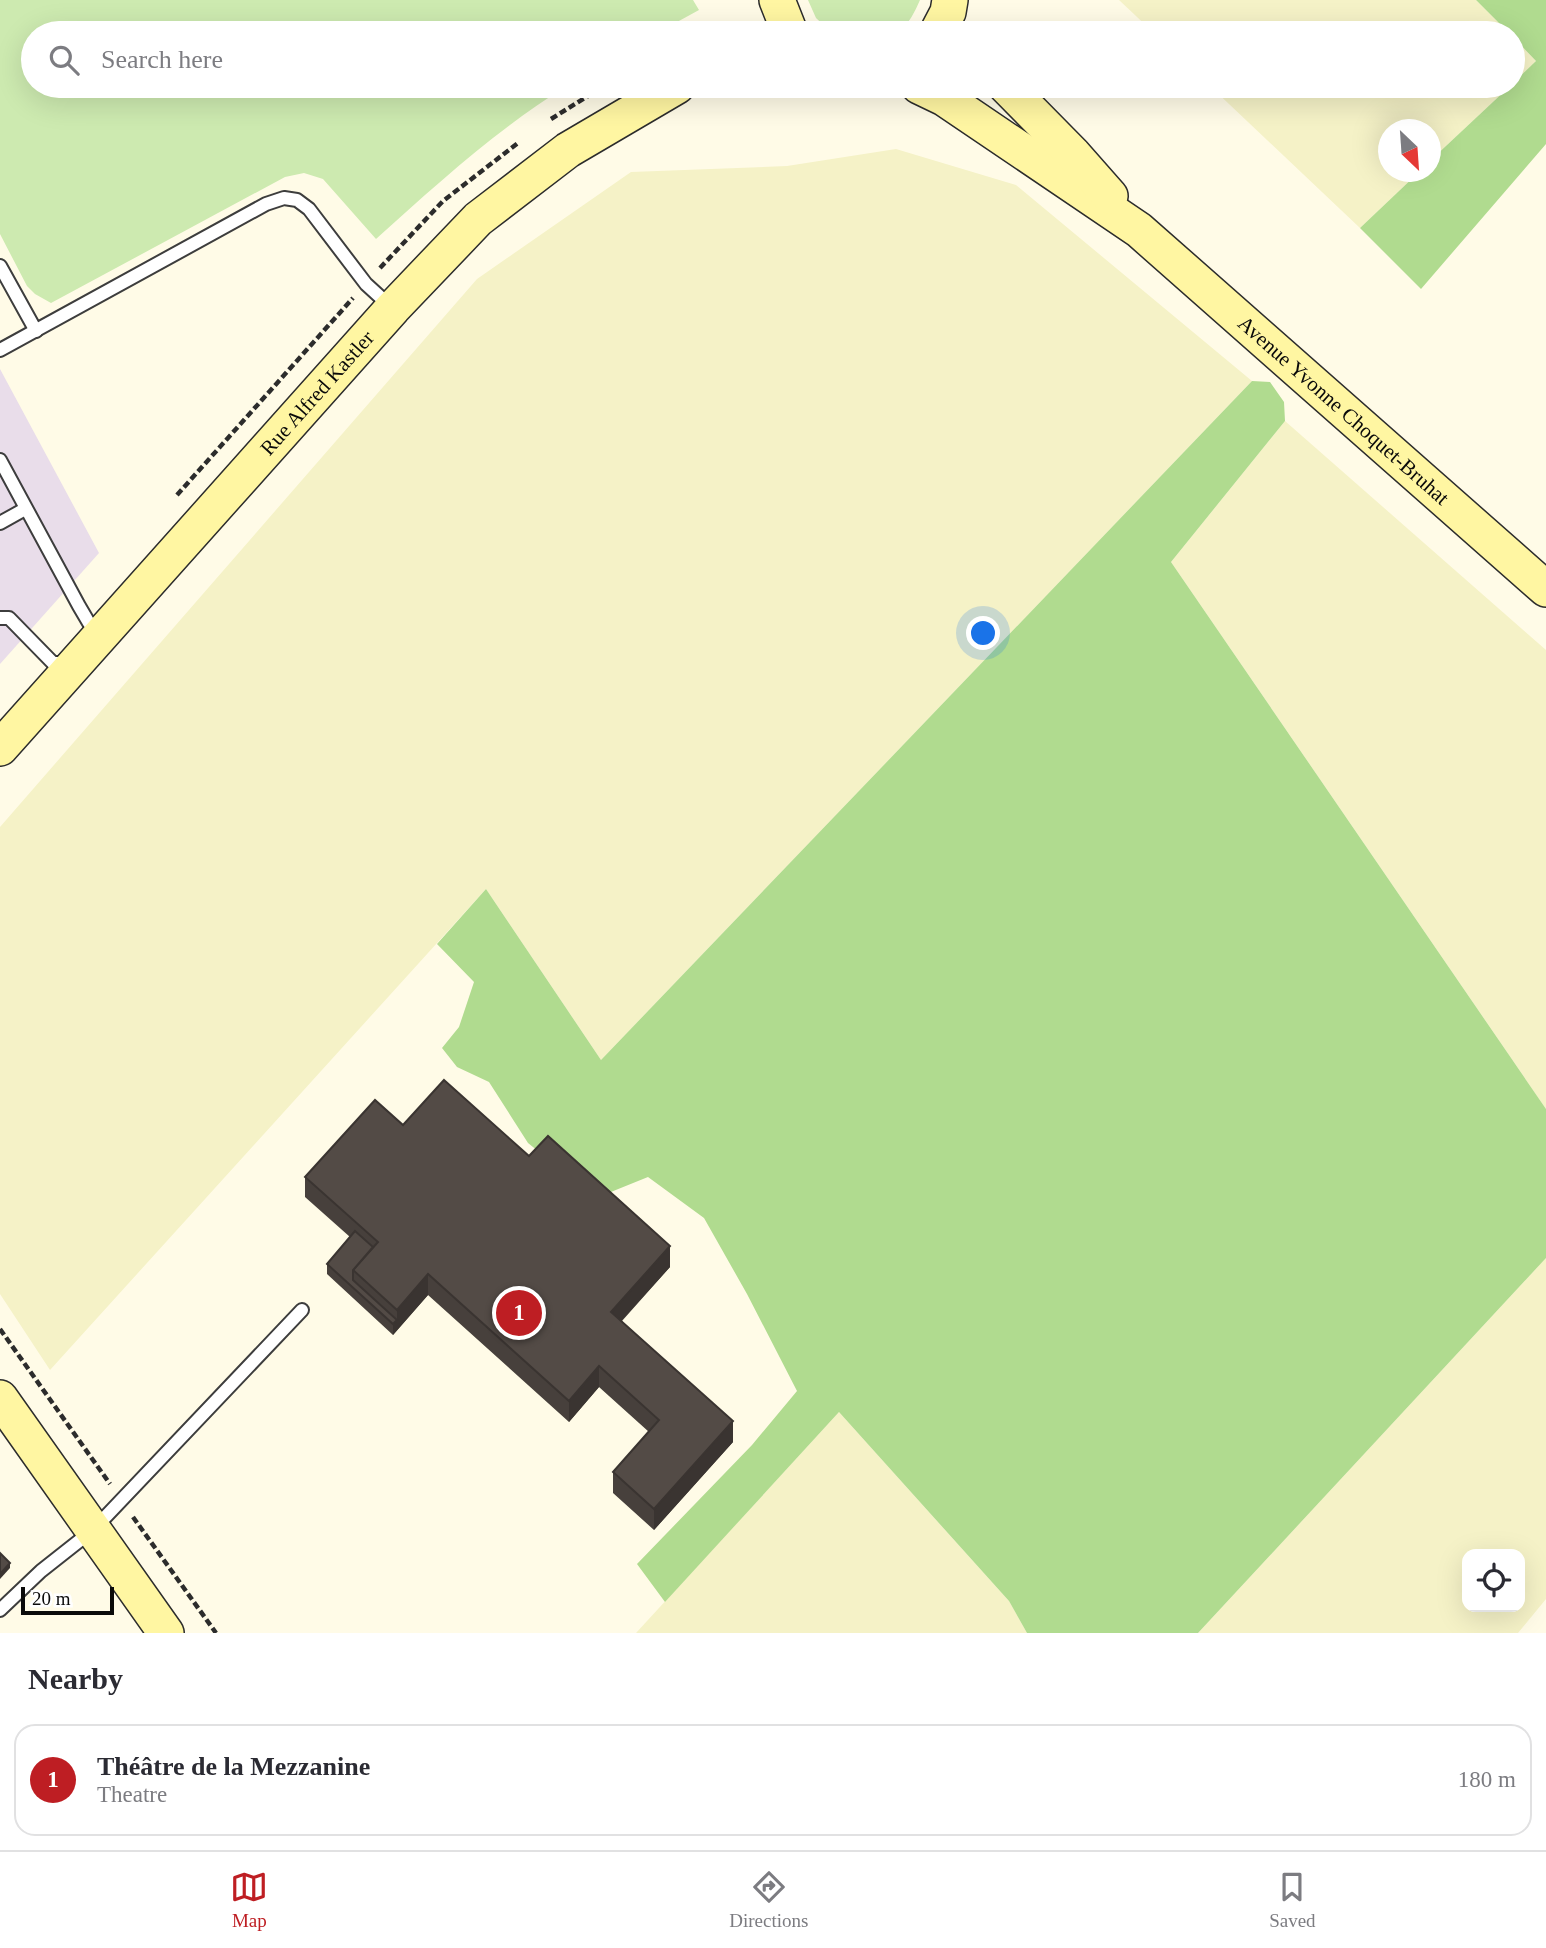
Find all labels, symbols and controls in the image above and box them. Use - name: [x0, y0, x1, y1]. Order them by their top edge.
- search box: [21, 21, 1525, 98]
- icon: search: [45, 41, 83, 79]
- text: Search here: [101, 45, 223, 74]
- north arrow: [1378, 119, 1441, 182]
- street label: Avenue Yvonne Choquet-Bruhat: [1233, 311, 1454, 510]
- street label: Rue Alfred Kastler: [255, 326, 379, 460]
- your location: [966, 616, 1000, 650]
- pin: 1: [496, 1287, 542, 1339]
- map controls: [1462, 1549, 1525, 1612]
- button: locate: [1462, 1549, 1525, 1612]
- scale bar: [21, 1584, 114, 1616]
- text: 20 m: [32, 1588, 71, 1609]
- text: Nearby: [28, 1662, 123, 1695]
- text: Théâtre de la Mezzanine: [97, 1752, 370, 1781]
- text: 1: [47, 1767, 59, 1792]
- text: 180 m: [1458, 1767, 1516, 1792]
- text: Theatre: [97, 1782, 167, 1807]
- tab: Map: [230, 1868, 268, 1932]
- tab: Directions: [729, 1868, 808, 1932]
- tab: Saved: [1269, 1868, 1316, 1932]

